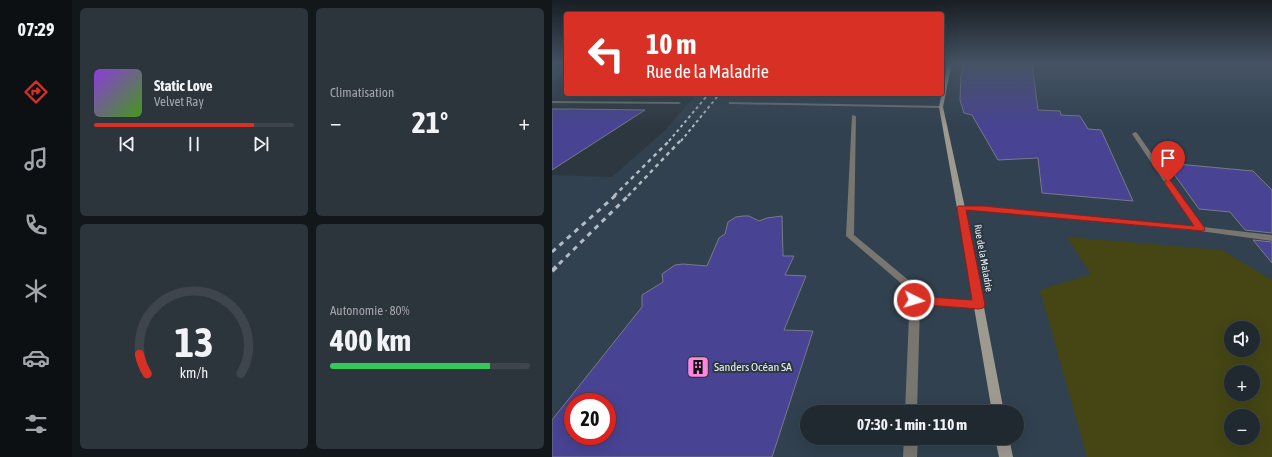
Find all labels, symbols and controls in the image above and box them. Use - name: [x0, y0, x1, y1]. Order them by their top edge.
- text: 07:29: [17, 19, 55, 40]
- icon: left: [580, 28, 632, 80]
- text: 10 m: [646, 28, 696, 60]
- text: Rue de la Maladrie: [646, 61, 769, 82]
- text: Static Love: [154, 77, 213, 94]
- icon: directions: [22, 78, 50, 106]
- text: Climatisation: [330, 85, 394, 100]
- text: Velvet Ray: [154, 94, 204, 109]
- text: 21°: [412, 105, 448, 139]
- text: −: [330, 109, 341, 135]
- text: +: [519, 109, 530, 135]
- icon: previous: [116, 133, 138, 155]
- icon: pause: [183, 133, 205, 155]
- icon: next: [250, 133, 272, 155]
- pin: [1151, 141, 1185, 182]
- icon: music: [22, 145, 50, 173]
- icon: arrive: [1157, 147, 1179, 169]
- icon: phone: [22, 211, 50, 239]
- street label: Rue de la Maladrie: [972, 224, 995, 293]
- icon: climate: [22, 277, 50, 305]
- position arrow: [893, 279, 935, 321]
- text: Autonomie · 80%: [330, 303, 410, 318]
- text: 13: [174, 318, 214, 366]
- map controls: [1224, 321, 1260, 445]
- button: sound: [1224, 321, 1260, 357]
- text: 400 km: [330, 323, 411, 357]
- icon: car: [22, 344, 50, 372]
- building icon: Sanders Océan SA: [685, 354, 711, 380]
- place label: Sanders Océan SA: [714, 360, 792, 374]
- text: km/h: [180, 365, 208, 381]
- button: +: [1224, 365, 1260, 401]
- speed limit sign: 20: [564, 393, 616, 445]
- button: −: [1224, 409, 1260, 445]
- icon: filters: [22, 410, 50, 438]
- text: 07:30 · 1 min · 110 m: [857, 416, 967, 433]

